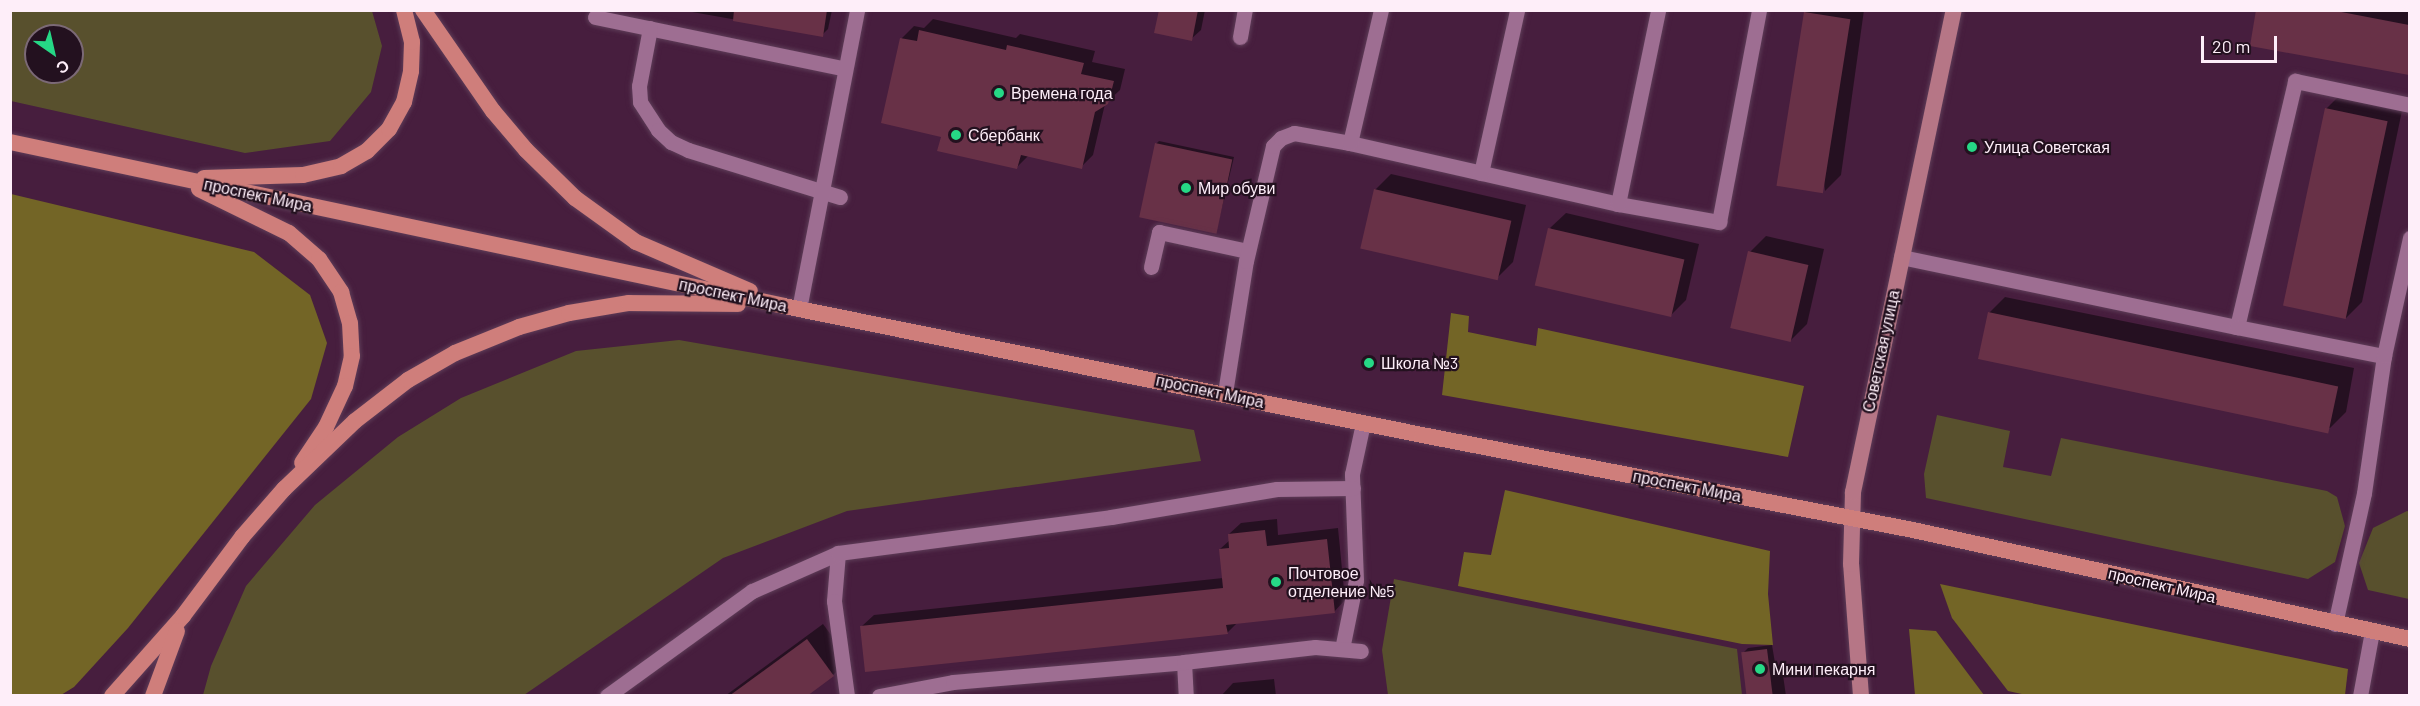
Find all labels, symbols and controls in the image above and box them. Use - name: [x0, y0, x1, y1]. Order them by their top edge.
- north arrow: [24, 24, 84, 84]
- scale bar: [2204, 24, 2280, 62]
- text: 20 m: [2212, 35, 2250, 57]
- text: С: [53, 57, 73, 79]
- place label: Времена года: [1011, 83, 1113, 103]
- marker: Времена года: [992, 86, 1006, 100]
- place label: Сбербанк: [968, 125, 1040, 145]
- marker: Сбербанк: [949, 128, 963, 142]
- place label: Улица Советская: [1984, 137, 2110, 157]
- marker: Улица Советская: [1965, 140, 1979, 154]
- street label: проспект Мира: [202, 174, 314, 216]
- place label: Мир обуви: [1198, 178, 1276, 198]
- marker: Мир обуви: [1179, 181, 1193, 195]
- street label: проспект Мира: [677, 274, 789, 316]
- street label: Советская улица: [1859, 288, 1903, 414]
- place label: Школа №3: [1381, 353, 1458, 373]
- marker: Школа №3: [1362, 356, 1376, 370]
- street label: проспект Мира: [1154, 370, 1266, 412]
- street label: проспект Мира: [1631, 466, 1743, 506]
- place label: Почтовое отделение №5: [1288, 563, 1395, 601]
- street label: проспект Мира: [2106, 563, 2218, 607]
- marker: Почтовое отделение №5: [1269, 575, 1283, 589]
- place label: Мини пекарня: [1772, 659, 1875, 679]
- marker: Мини пекарня: [1753, 662, 1767, 676]

